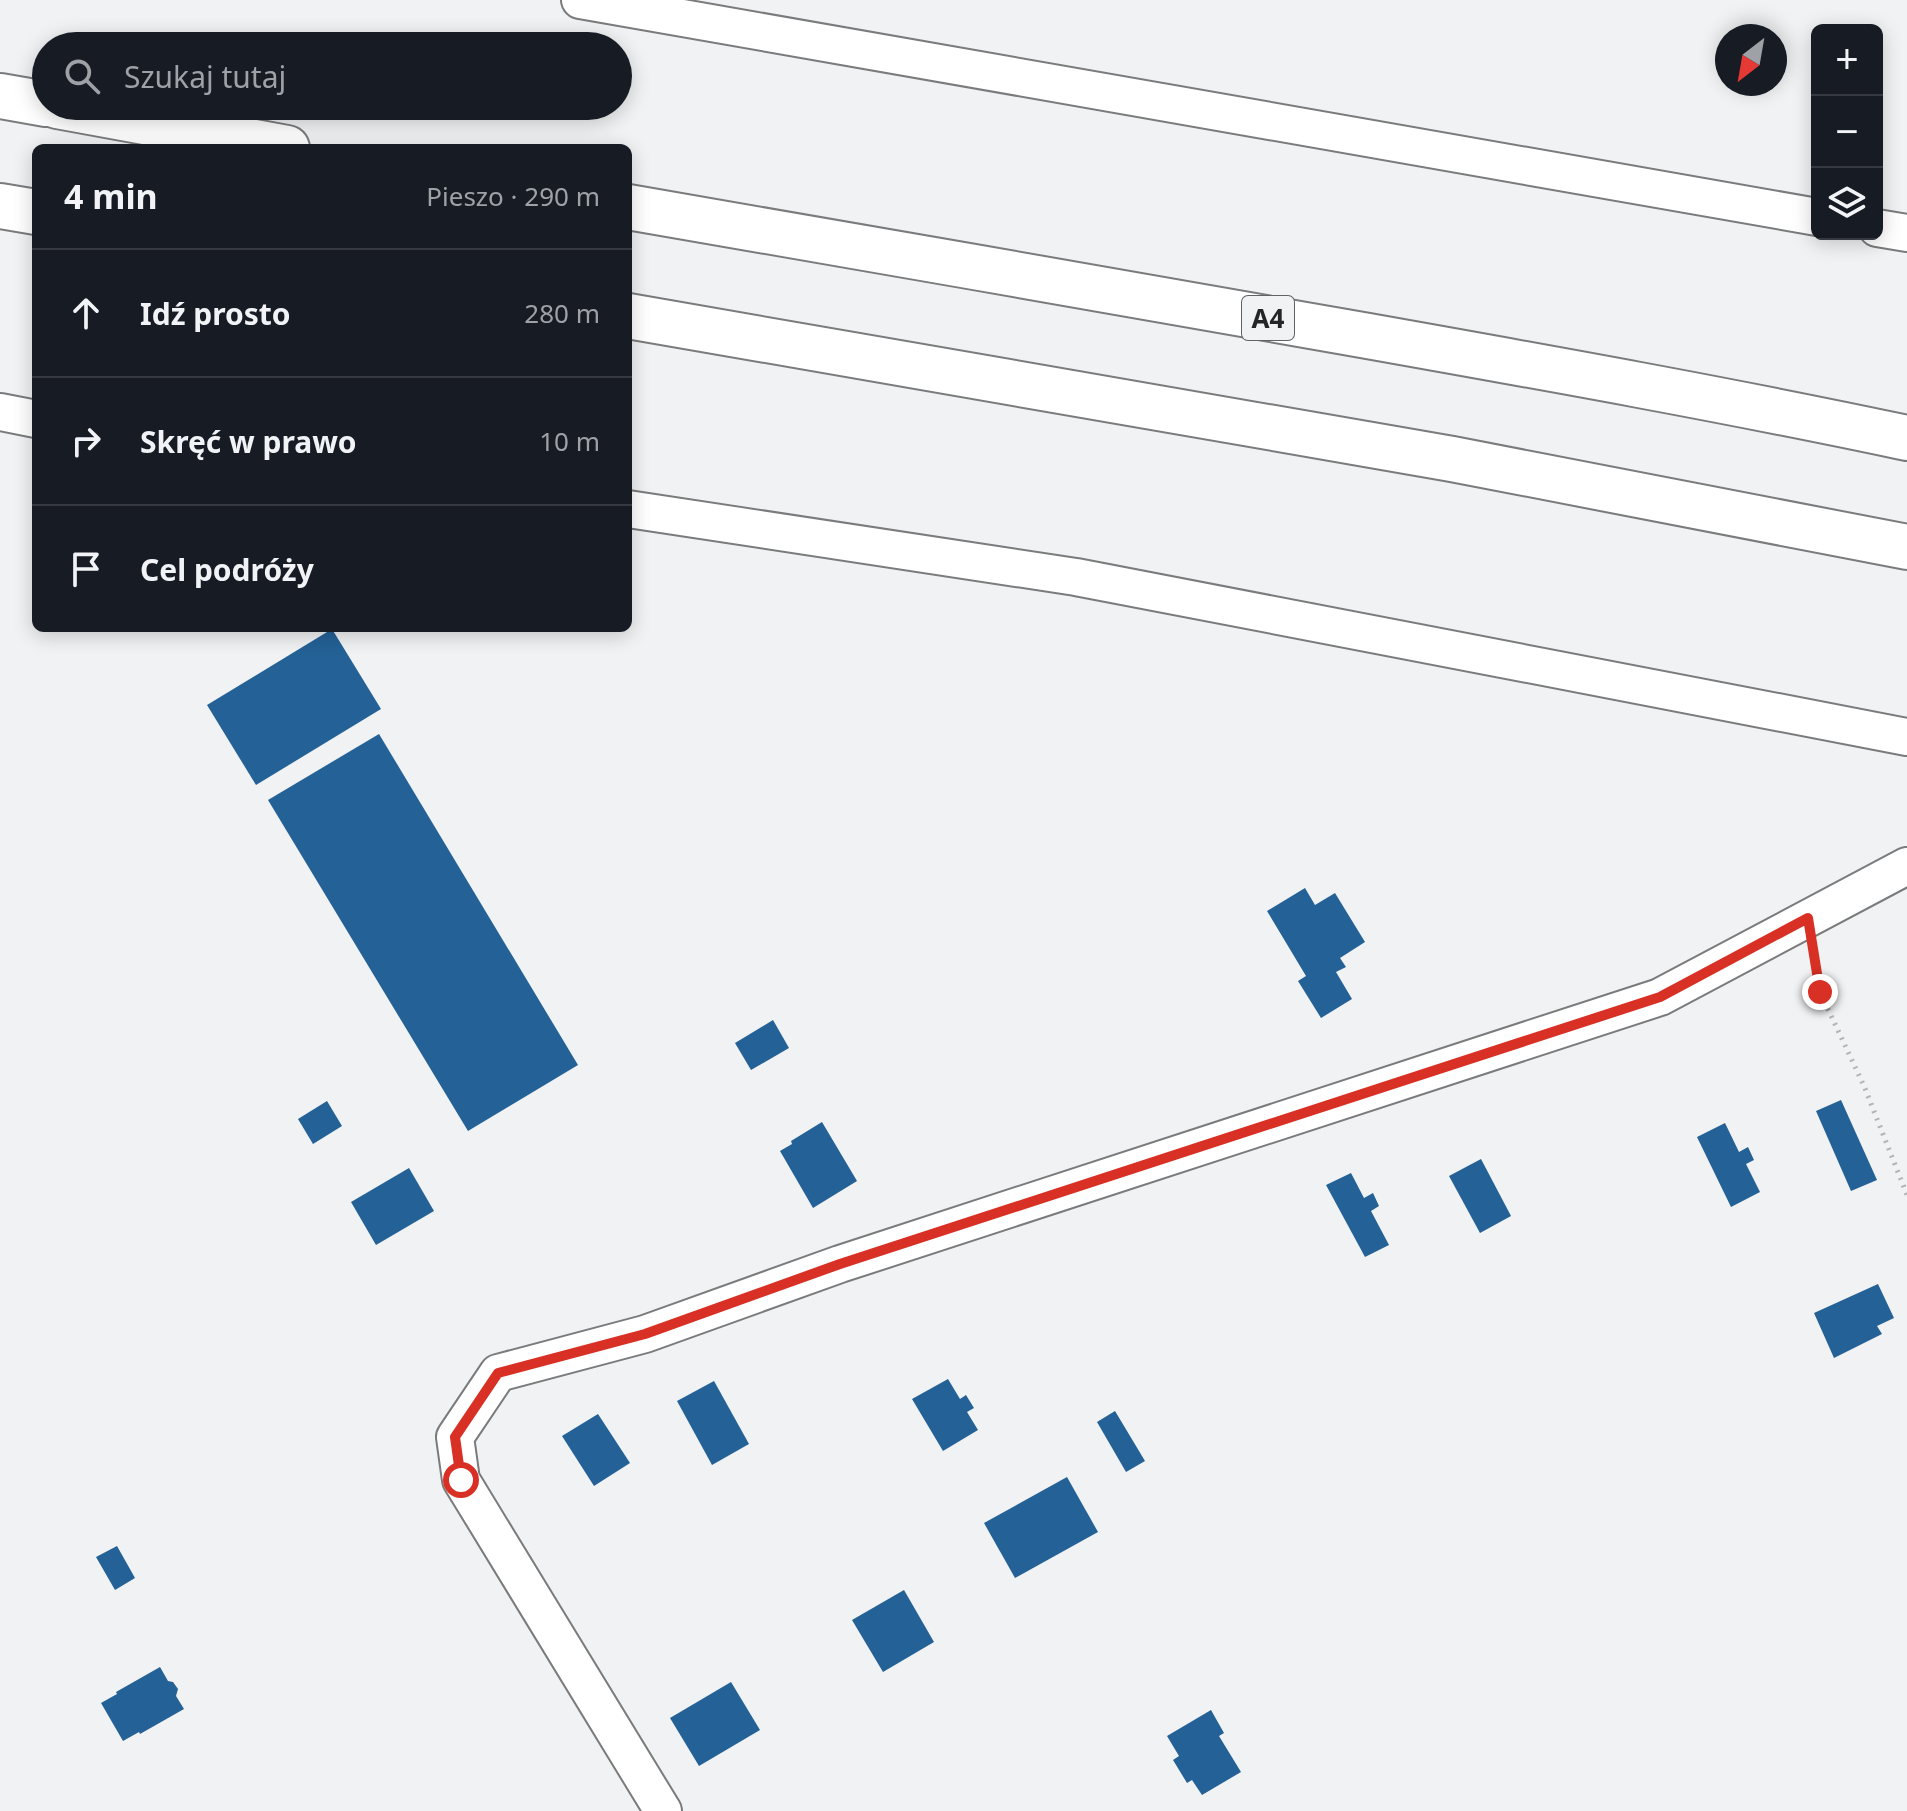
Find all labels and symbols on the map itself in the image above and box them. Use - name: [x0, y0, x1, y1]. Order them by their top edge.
- north arrow: [1715, 24, 1787, 96]
- road number: A4: [1242, 296, 1294, 340]
- route end: [1802, 974, 1838, 1010]
- route start: [443, 1462, 479, 1498]

